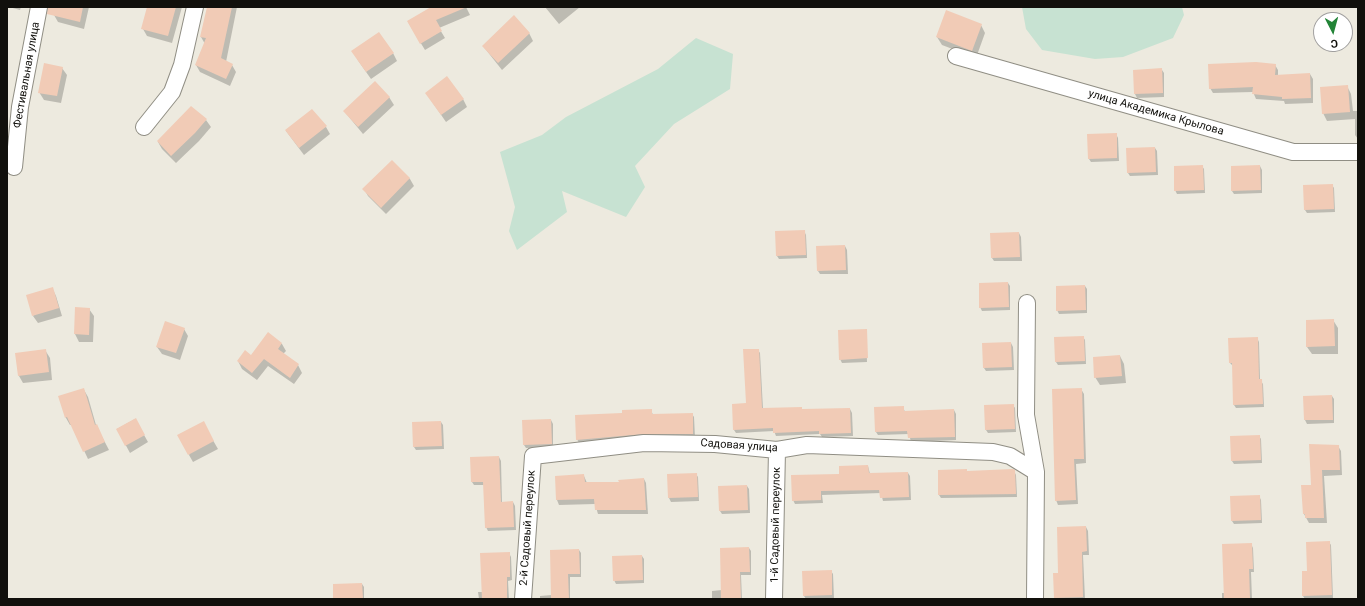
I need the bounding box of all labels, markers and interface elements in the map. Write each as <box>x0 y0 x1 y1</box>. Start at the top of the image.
north arrow <box>1313 12 1353 52</box>
street label: Фестивальная улица <box>11 21 43 129</box>
text: С <box>1330 37 1338 50</box>
street label: улица Академика Крылова <box>1087 87 1225 139</box>
street label: Садовая улица <box>700 437 778 455</box>
street label: 1-й Садовый переулок <box>768 467 784 583</box>
street label: 2-й Садовый переулок <box>517 470 539 586</box>

